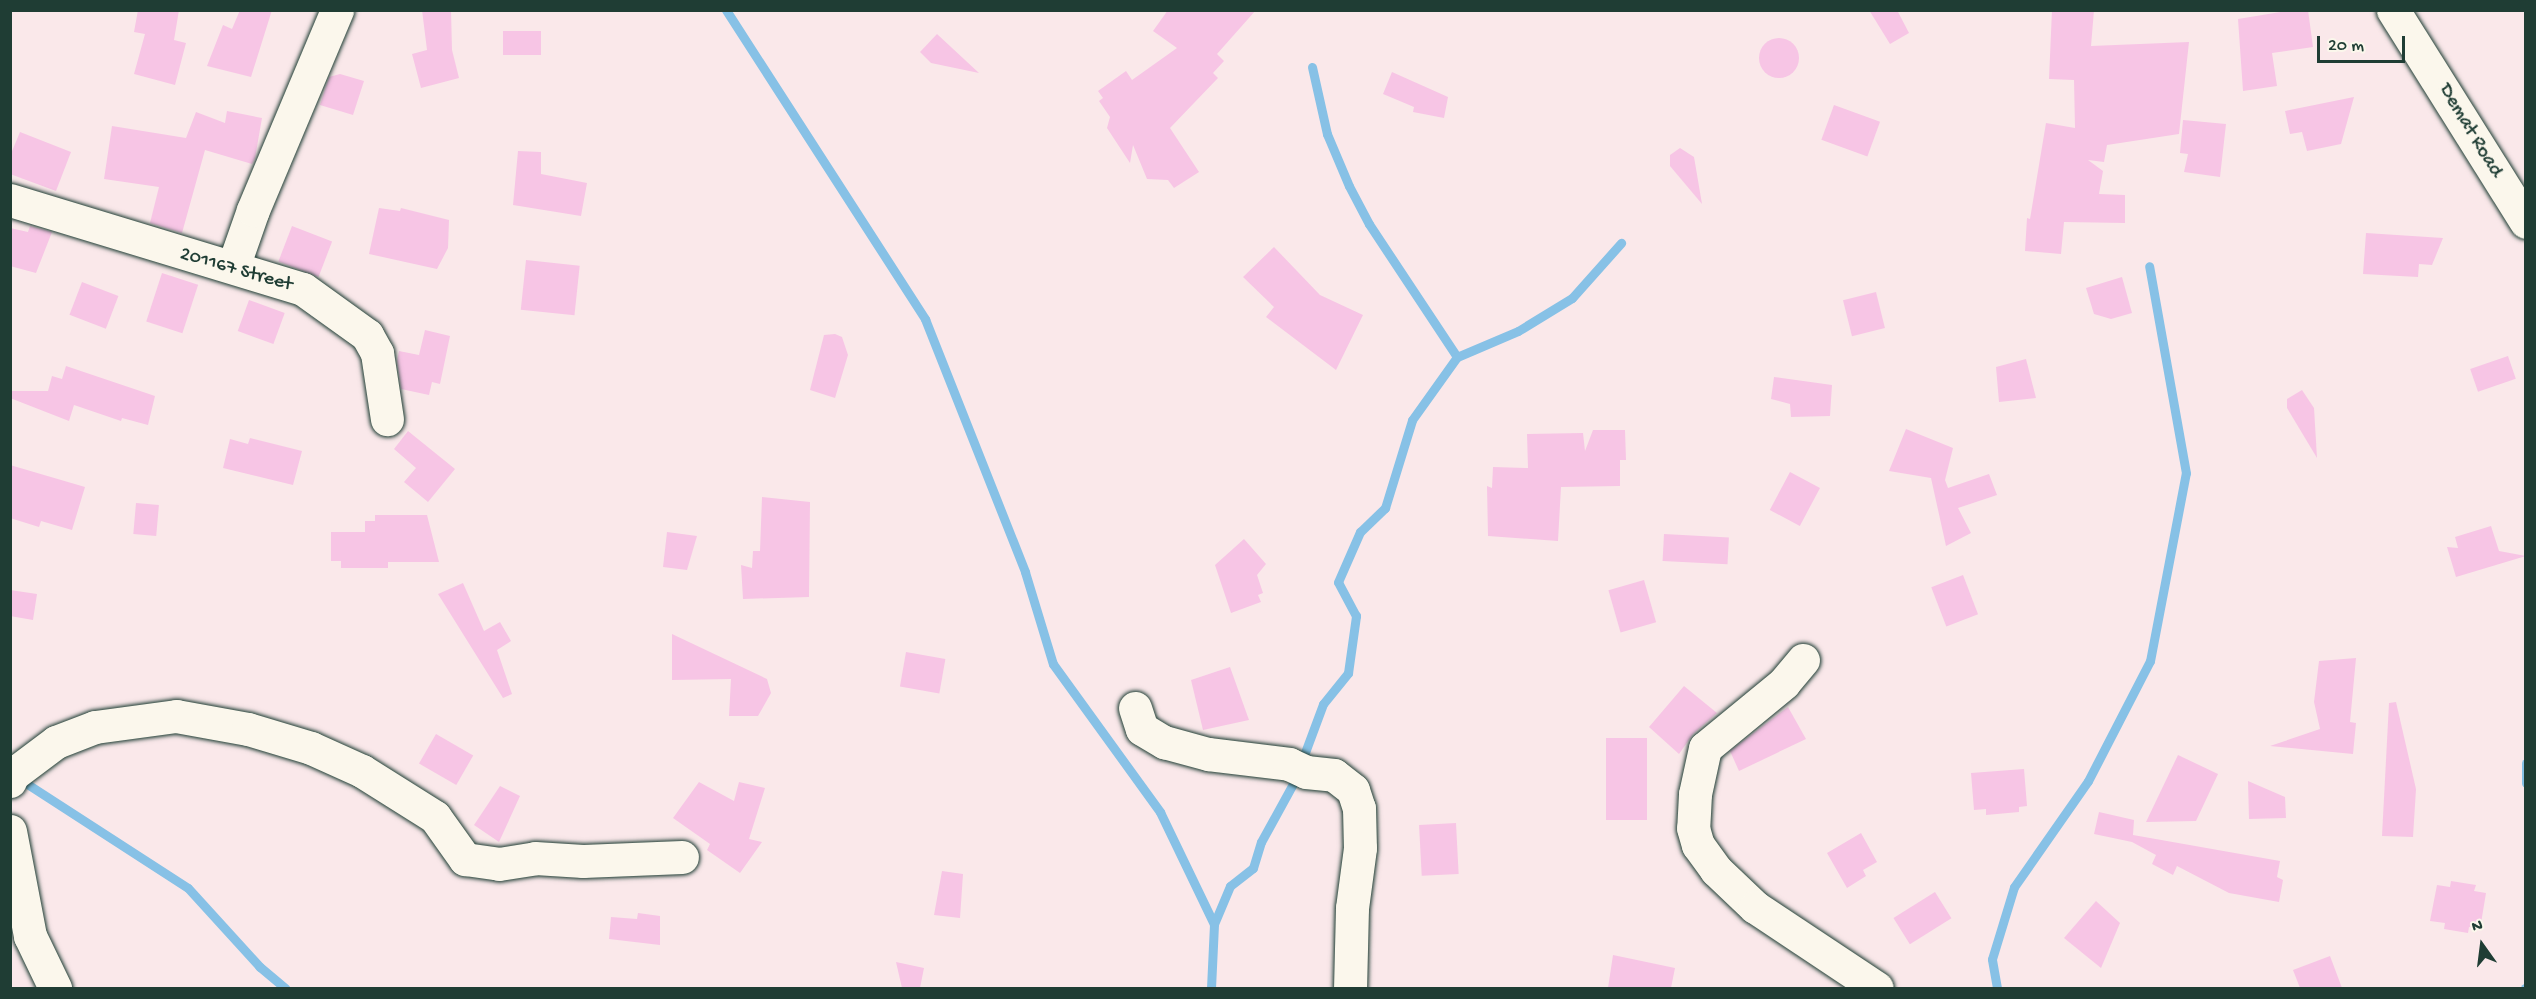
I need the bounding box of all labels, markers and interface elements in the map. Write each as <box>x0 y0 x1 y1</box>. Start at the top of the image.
scale bar <box>2320 24 2408 62</box>
text: 20 m <box>2328 36 2364 57</box>
street label: Demat Road <box>2433 80 2507 182</box>
street label: 201167 Street <box>177 242 295 298</box>
north arrow <box>2452 915 2512 975</box>
text: N <box>2470 917 2485 938</box>

